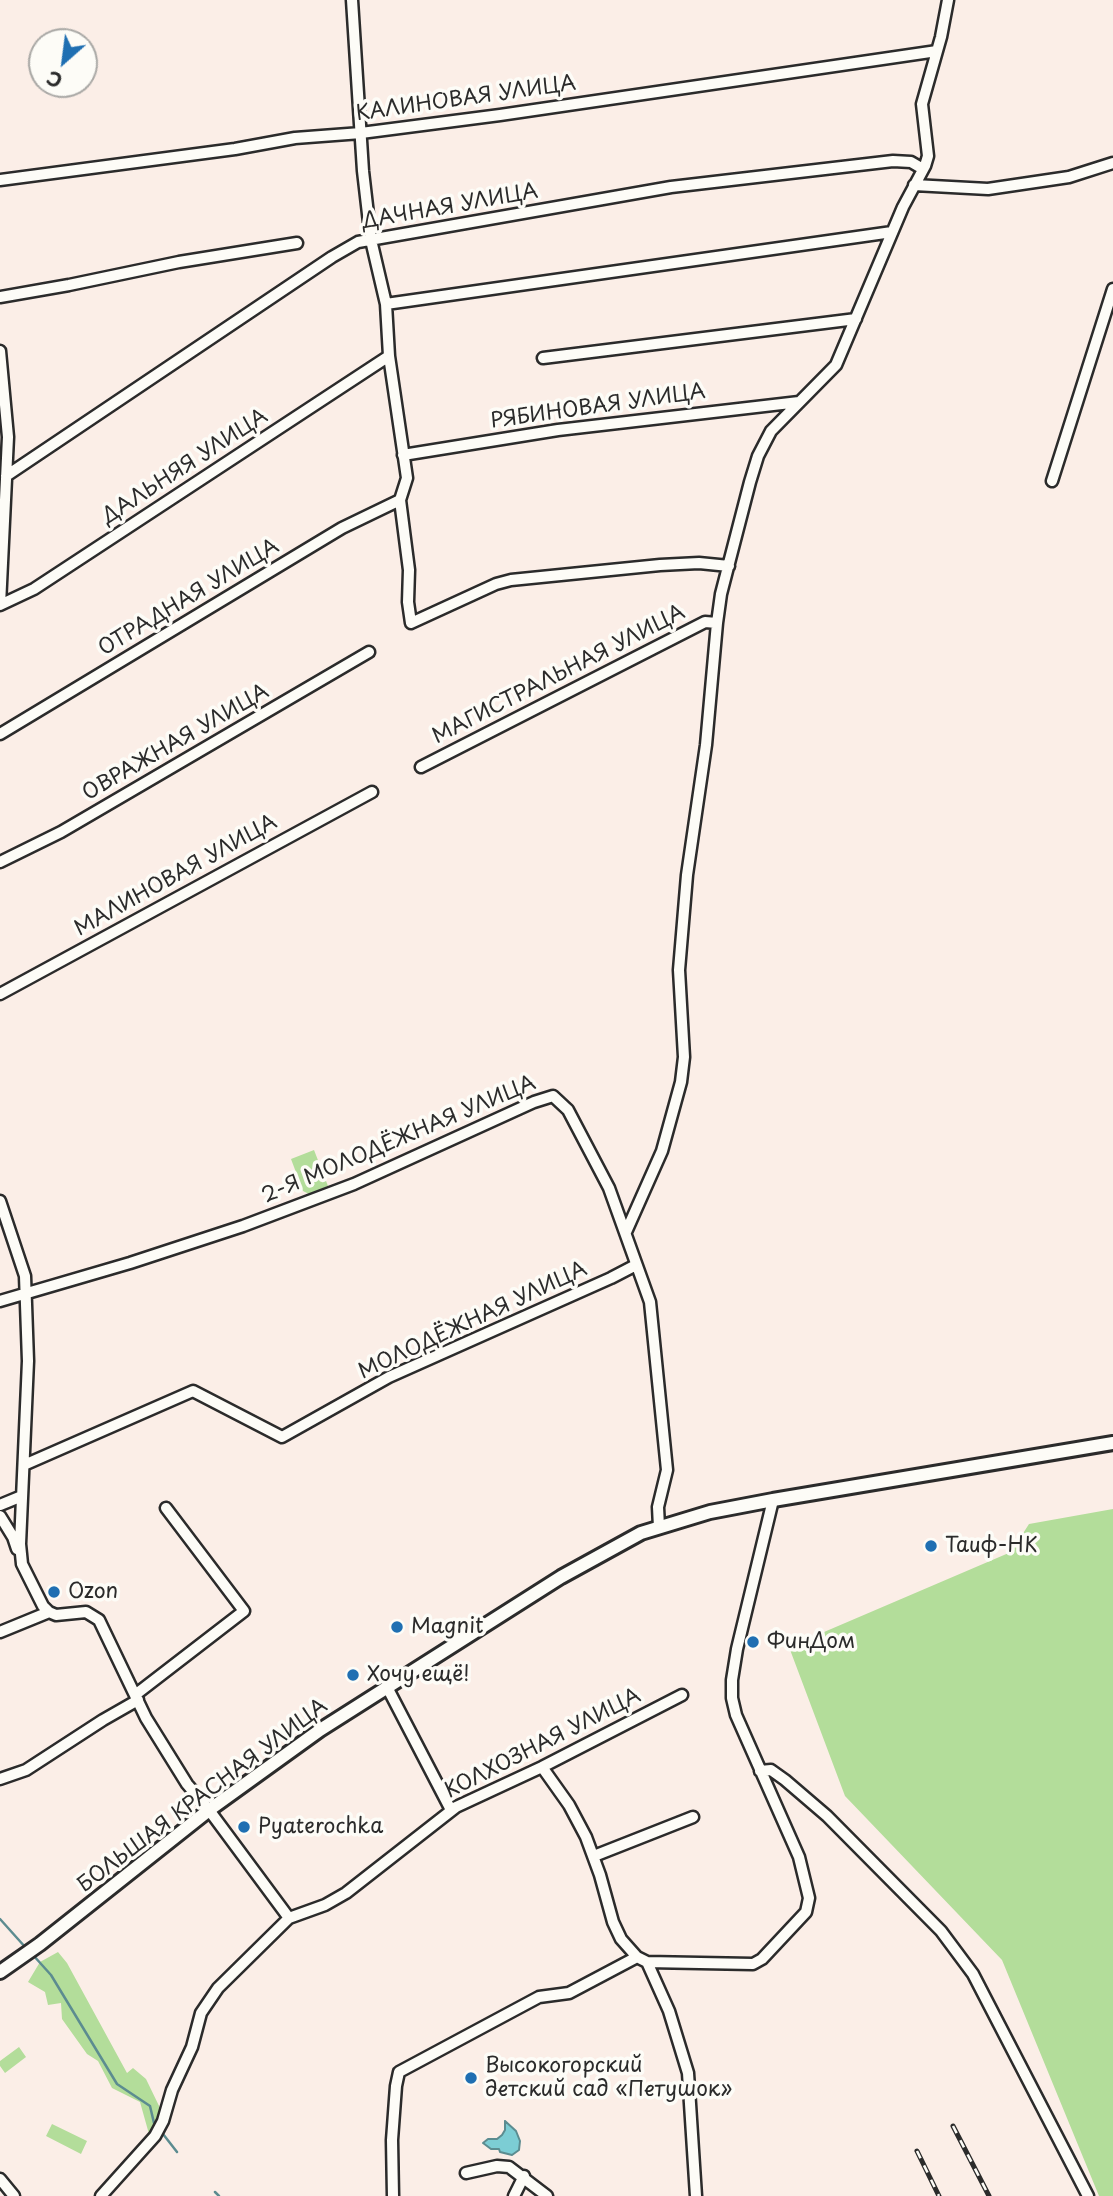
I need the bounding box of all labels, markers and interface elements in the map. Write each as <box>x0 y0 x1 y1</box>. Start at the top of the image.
north arrow <box>28 28 98 98</box>
text: С <box>41 64 67 95</box>
street label: КАЛИНОВАЯ УЛИЦА <box>354 71 578 127</box>
street label: ДАЧНАЯ УЛИЦА <box>360 179 540 235</box>
street label: РЯБИНОВАЯ УЛИЦА <box>489 379 707 435</box>
street label: ДАЛЬНЯЯ УЛИЦА <box>97 404 273 530</box>
street label: ОТРАДНАЯ УЛИЦА <box>94 534 284 662</box>
street label: МАГИСТРАЛЬНАЯ УЛИЦА <box>429 600 689 750</box>
street label: ОВРАЖНАЯ УЛИЦА <box>78 679 274 807</box>
street label: МАЛИНОВАЯ УЛИЦА <box>70 810 282 942</box>
street label: 2-Я МОЛОДЁЖНАЯ УЛИЦА <box>258 1071 540 1209</box>
street label: МОЛОДЁЖНАЯ УЛИЦА <box>355 1257 591 1385</box>
place label: Таиф-НК <box>945 1533 1038 1559</box>
marker: Таиф-НК <box>923 1538 939 1554</box>
place label: Ozon <box>68 1579 118 1605</box>
marker: Ozon <box>46 1584 62 1600</box>
place label: Magnit <box>411 1614 484 1640</box>
marker: Magnit <box>389 1619 405 1635</box>
place label: ФинДом <box>767 1629 855 1655</box>
marker: ФинДом <box>745 1634 761 1650</box>
place label: Хочу ещё! <box>367 1662 470 1688</box>
marker: Хочу ещё! <box>345 1667 361 1683</box>
street label: КОЛХОЗНАЯ УЛИЦА <box>441 1684 645 1804</box>
street label: БОЛЬШАЯ КРАСНАЯ УЛИЦА <box>73 1694 333 1898</box>
place label: Pyaterochka <box>258 1814 383 1840</box>
marker: Pyaterochka <box>236 1819 252 1835</box>
place label: Высокогорский детский сад «Петушок» <box>485 2053 732 2103</box>
marker: Высокогорский детский сад «Петушок» <box>463 2070 479 2086</box>

